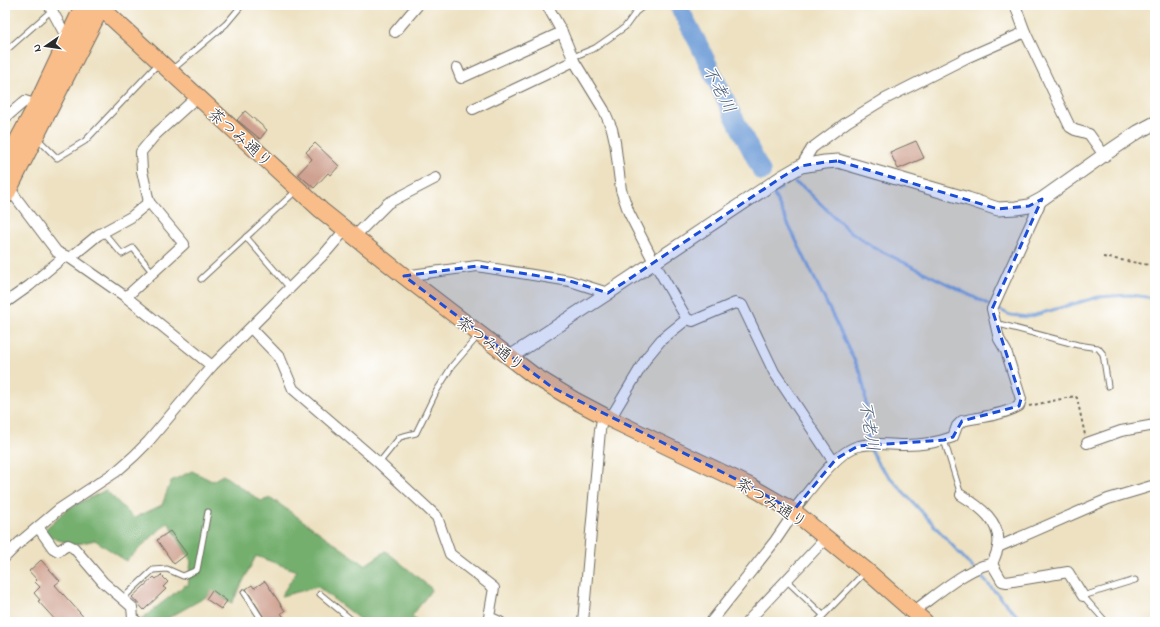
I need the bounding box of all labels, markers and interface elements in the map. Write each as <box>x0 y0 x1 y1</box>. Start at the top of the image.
north arrow <box>26 26 66 66</box>
text: N <box>29 43 46 53</box>
water label: 不老川 <box>696 61 741 118</box>
street label: 茶つみ通り <box>202 103 277 174</box>
street label: 茶つみ通り <box>451 311 529 378</box>
water label: 不老川 <box>852 399 885 453</box>
street label: 茶つみ通り <box>731 472 811 535</box>

